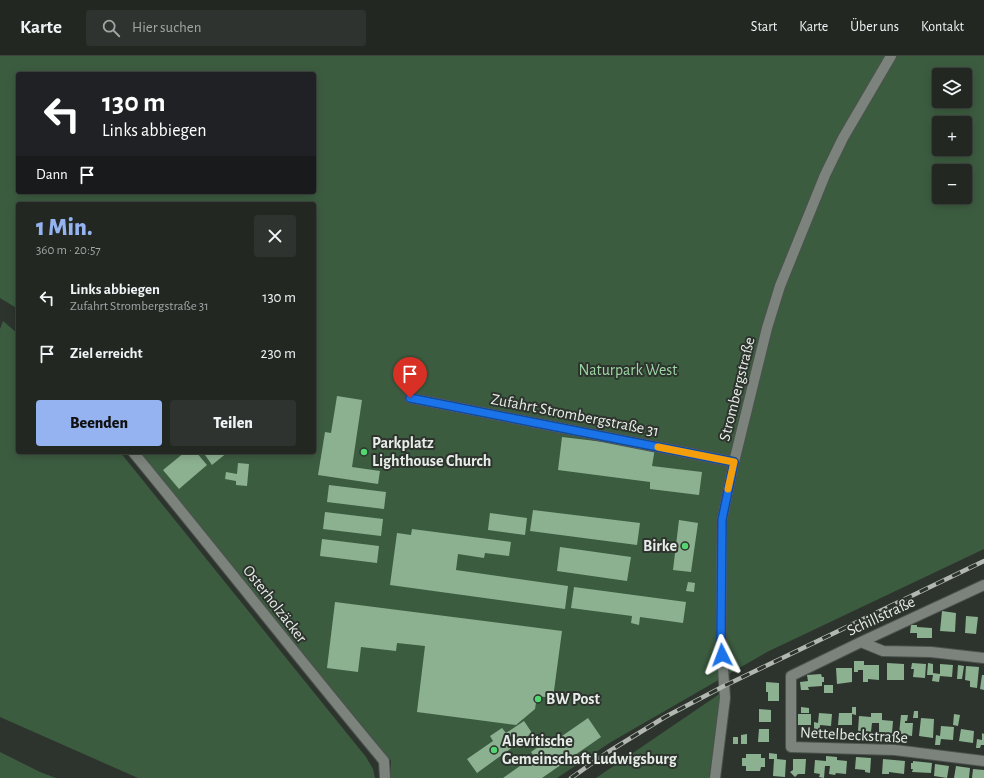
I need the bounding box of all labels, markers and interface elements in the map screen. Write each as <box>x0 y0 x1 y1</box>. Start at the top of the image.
search box <box>86 10 366 46</box>
icon: search <box>100 17 122 39</box>
text: Karte <box>20 18 62 37</box>
text: Hier suchen <box>132 20 201 35</box>
text: Start <box>751 20 777 34</box>
text: Karte <box>799 20 828 34</box>
text: Über uns <box>850 20 899 34</box>
text: Kontakt <box>921 20 964 34</box>
map controls <box>932 68 972 204</box>
button: layers <box>932 68 972 108</box>
icon: left <box>36 88 88 140</box>
text: 130 m <box>102 89 166 117</box>
button: + <box>932 116 972 156</box>
text: Links abbiegen <box>102 122 207 140</box>
icon: arrive <box>76 164 98 186</box>
button: − <box>932 164 972 204</box>
text: Dann <box>36 167 68 182</box>
button: close <box>254 215 296 257</box>
text: 1 Min. <box>36 216 92 240</box>
text: 360 m · 20:57 <box>36 244 101 257</box>
text: Links abbiegen <box>70 282 160 297</box>
icon: left <box>36 287 58 309</box>
text: 130 m <box>262 290 296 305</box>
text: Zufahrt Strombergstraße 31 <box>70 300 209 313</box>
street label: Strombergstraße <box>716 335 758 443</box>
icon: arrive <box>36 343 58 365</box>
text: Ziel erreicht <box>70 346 143 361</box>
text: 230 m <box>261 346 296 361</box>
pin <box>393 357 427 398</box>
park label: Naturpark West <box>579 362 677 378</box>
icon: arrive <box>399 363 421 385</box>
street label: Zufahrt Strombergstraße 31 <box>490 391 660 439</box>
button: Beenden <box>36 400 162 446</box>
button: Teilen <box>170 400 296 446</box>
place label: Parkplatz Lighthouse Church <box>372 435 491 469</box>
marker: Parkplatz Lighthouse Church <box>359 447 369 457</box>
place label: Birke <box>643 538 677 554</box>
marker: Birke <box>680 541 690 551</box>
street label: Osterholzäcker <box>240 562 311 646</box>
street label: Schillstraße <box>844 593 918 639</box>
position arrow <box>701 634 743 676</box>
place label: BW Post <box>546 691 600 707</box>
marker: BW Post <box>533 694 543 704</box>
street label: Nettelbeckstraße <box>800 724 908 746</box>
place label: Alevitische Gemeinschaft Ludwigsburg <box>502 733 678 767</box>
marker: Alevitische Gemeinschaft Ludwigsburg <box>489 745 499 755</box>

